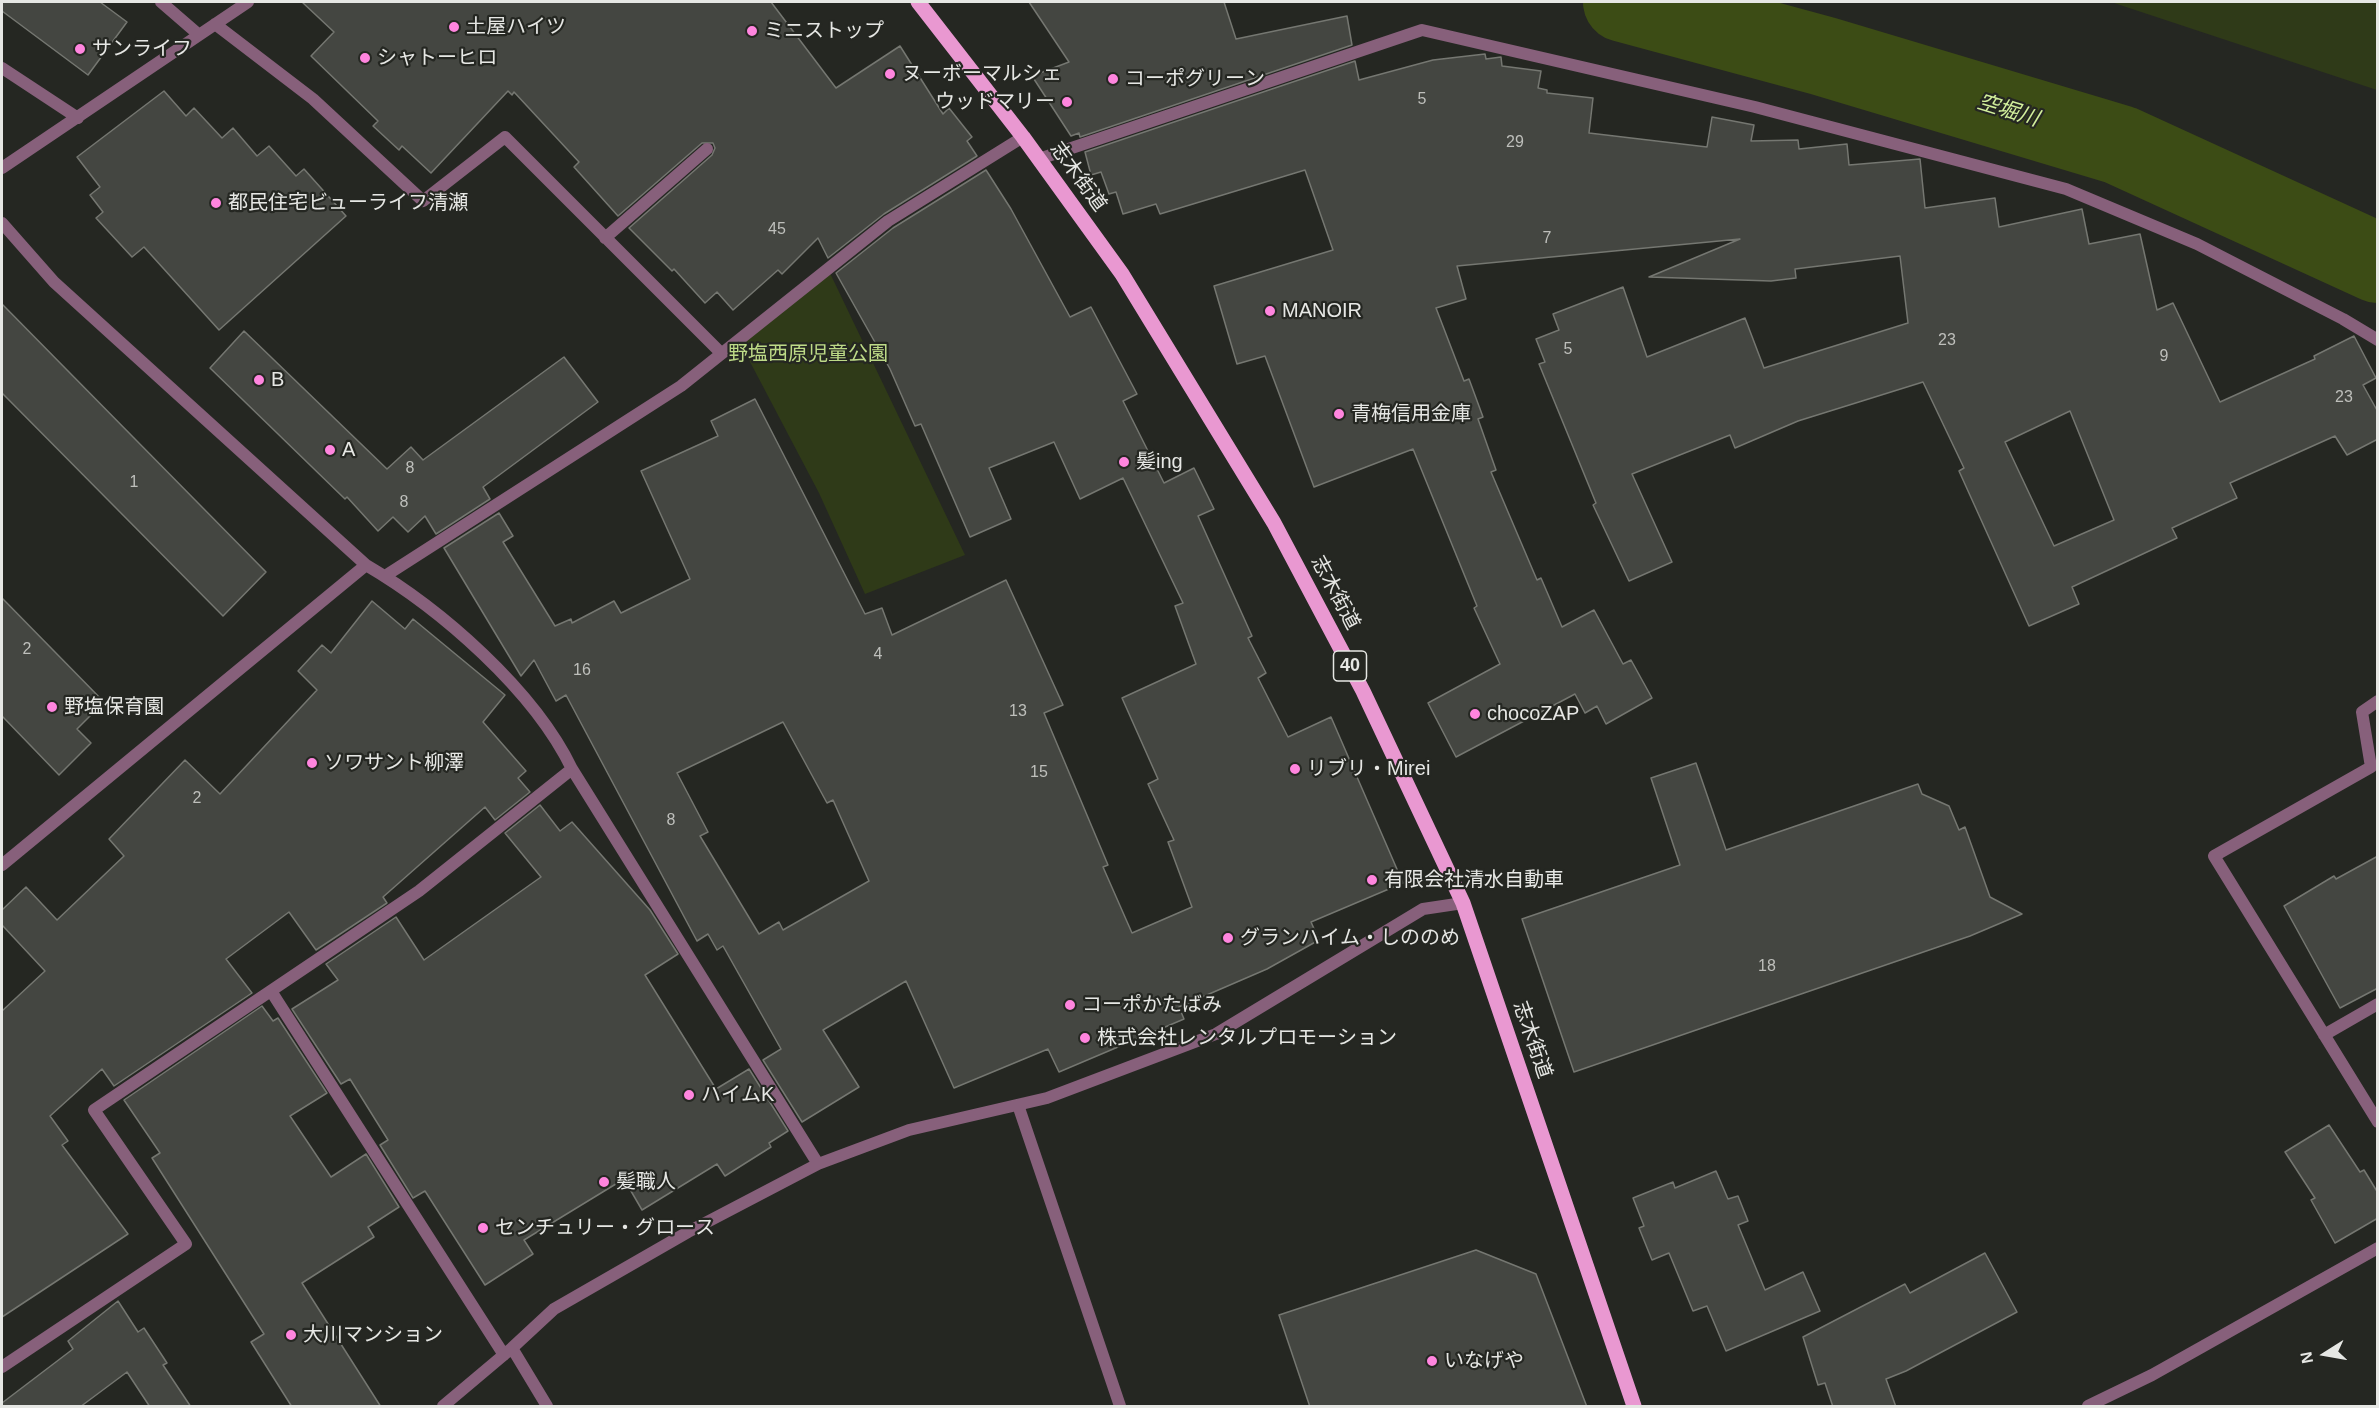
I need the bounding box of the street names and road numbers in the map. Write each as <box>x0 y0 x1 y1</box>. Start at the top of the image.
street label: 志木街道 <box>1045 138 1111 216</box>
street label: 志木街道 <box>1306 552 1364 634</box>
road number: 40 <box>1334 651 1366 681</box>
street label: 志木街道 <box>1508 998 1556 1082</box>

